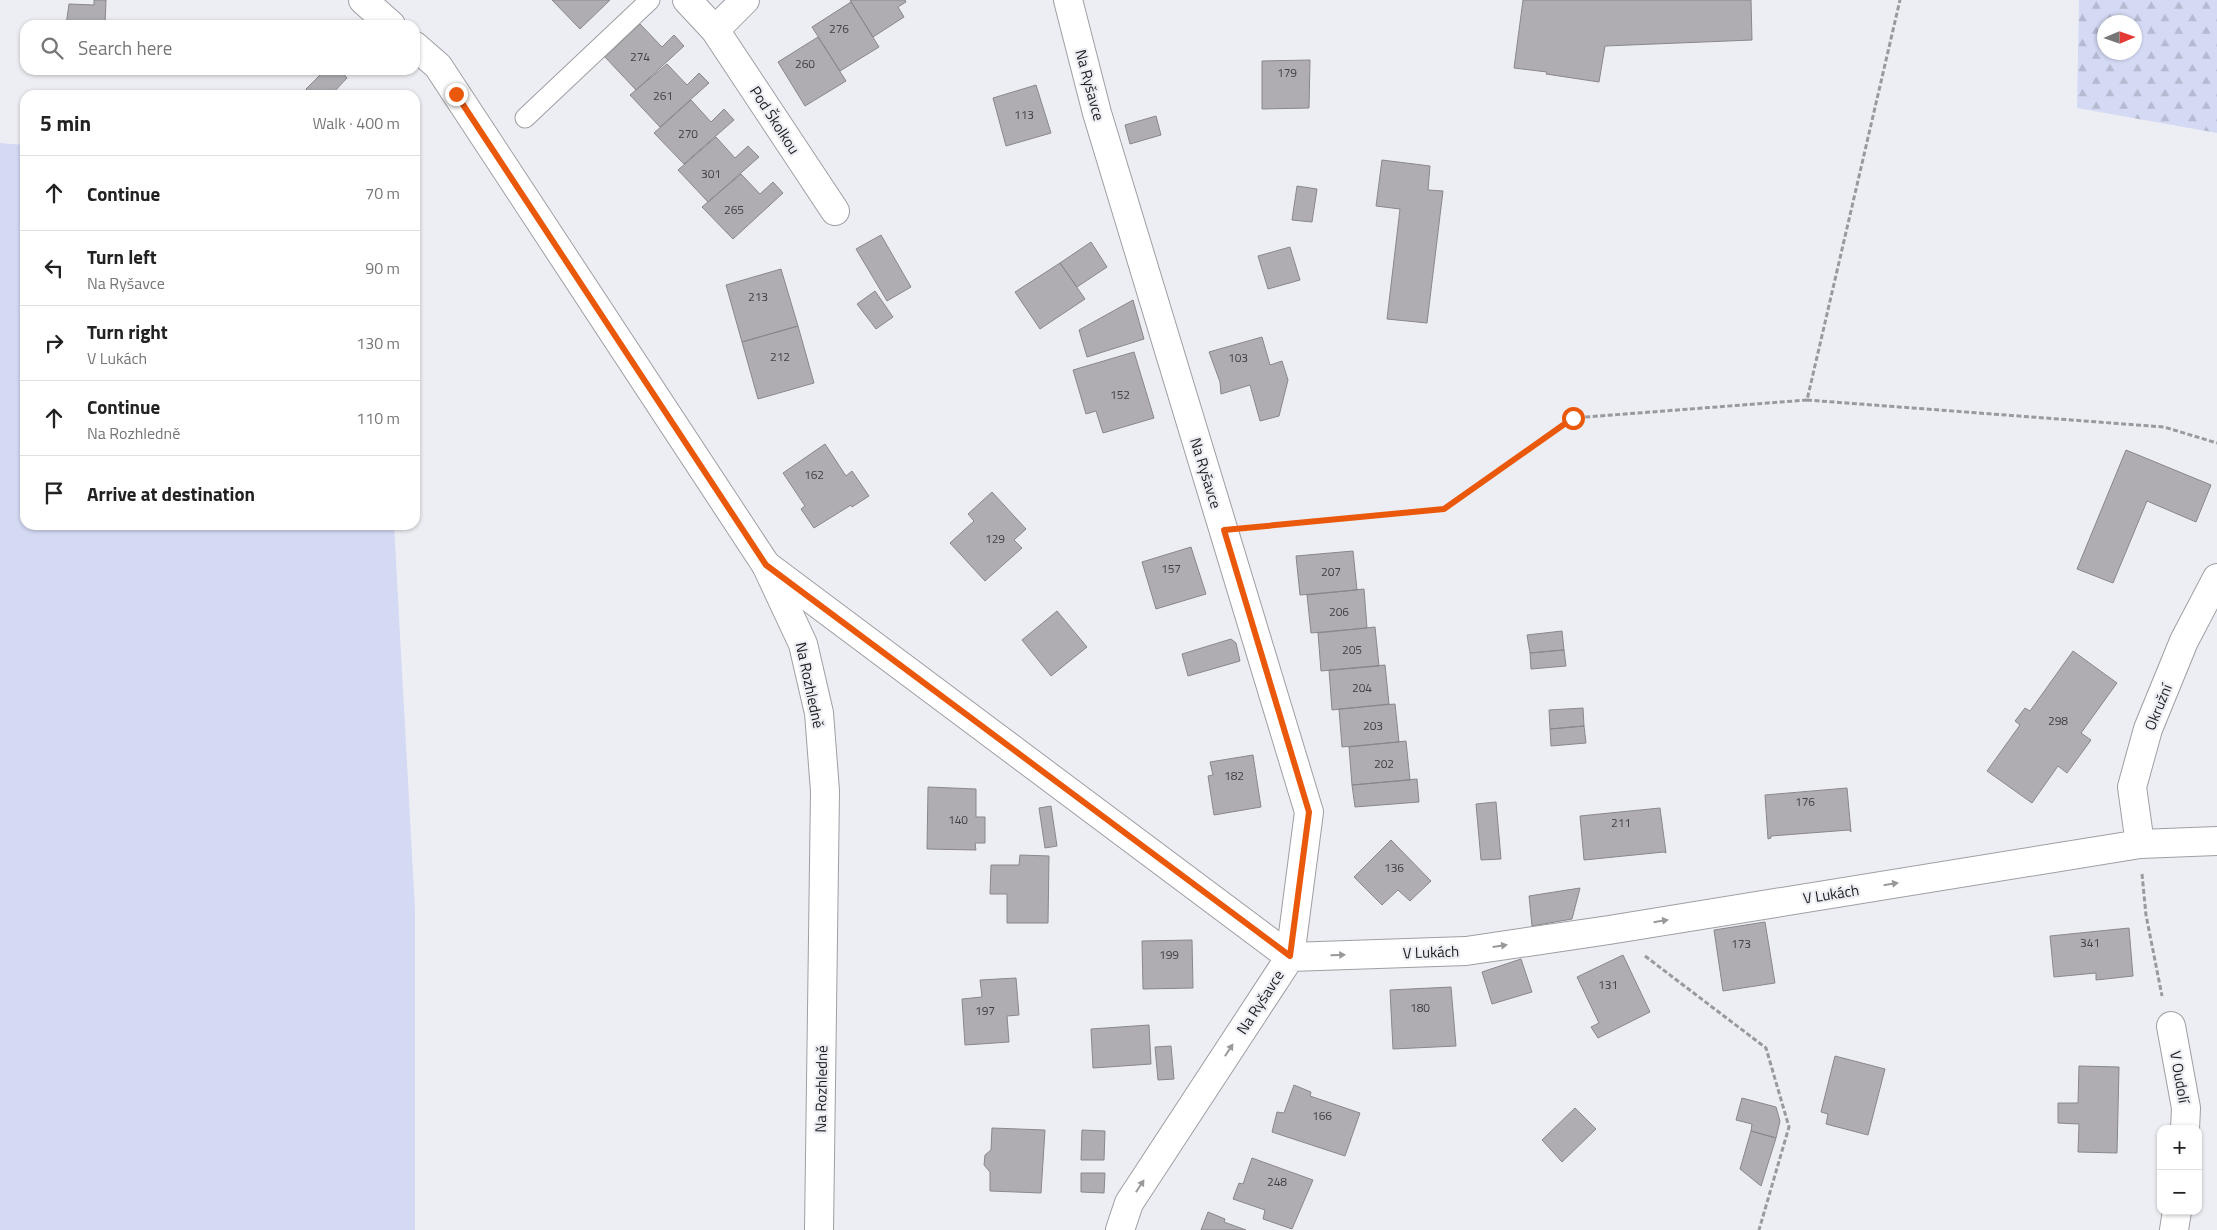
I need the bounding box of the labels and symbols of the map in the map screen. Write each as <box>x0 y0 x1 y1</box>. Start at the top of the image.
north arrow <box>2097 15 2142 60</box>
house number: 276 <box>829 19 849 38</box>
house number: 274 <box>630 47 650 66</box>
street label: Na Ryšavce <box>1069 47 1111 123</box>
house number: 260 <box>795 54 815 73</box>
house number: 179 <box>1277 63 1297 82</box>
street label: Pod Školkou <box>744 81 806 159</box>
route end <box>445 83 468 106</box>
house number: 261 <box>653 86 673 105</box>
house number: 113 <box>1014 105 1034 124</box>
house number: 270 <box>678 124 698 143</box>
house number: 301 <box>701 164 721 183</box>
house number: 265 <box>724 200 744 219</box>
house number: 213 <box>748 287 768 306</box>
house number: 212 <box>770 347 790 366</box>
house number: 103 <box>1228 348 1248 367</box>
house number: 152 <box>1110 385 1130 404</box>
route start <box>1562 407 1585 430</box>
street label: Na Ryšavce <box>1184 435 1228 511</box>
house number: 162 <box>804 465 824 484</box>
house number: 129 <box>985 529 1005 548</box>
house number: 157 <box>1161 559 1181 578</box>
house number: 207 <box>1321 562 1341 581</box>
house number: 206 <box>1329 602 1349 621</box>
street label: Na Rozhledně <box>790 640 830 730</box>
house number: 205 <box>1342 640 1362 659</box>
house number: 204 <box>1352 678 1372 697</box>
street label: Okružní <box>2138 679 2178 734</box>
house number: 298 <box>2048 711 2068 730</box>
house number: 203 <box>1363 716 1383 735</box>
house number: 202 <box>1374 754 1394 773</box>
house number: 182 <box>1224 766 1244 785</box>
house number: 176 <box>1795 792 1815 811</box>
house number: 140 <box>948 810 968 829</box>
house number: 211 <box>1611 813 1631 832</box>
house number: 136 <box>1384 858 1404 877</box>
street label: V Lukách <box>1801 878 1861 910</box>
one-way arrow <box>1883 880 1899 888</box>
one-way arrow <box>1654 917 1670 925</box>
house number: 341 <box>2080 933 2100 952</box>
house number: 173 <box>1731 934 1751 953</box>
street label: V Lukách <box>1402 940 1460 964</box>
one-way arrow <box>1493 941 1509 949</box>
house number: 199 <box>1159 945 1179 964</box>
one-way arrow <box>1331 951 1347 959</box>
street label: Na Ryšavce <box>1231 965 1289 1039</box>
house number: 131 <box>1598 975 1618 994</box>
house number: 180 <box>1410 998 1430 1017</box>
house number: 197 <box>975 1001 995 1020</box>
one-way arrow <box>1224 1043 1234 1056</box>
street label: Na Rozhledně <box>809 1045 833 1133</box>
street label: V Oudolí <box>2164 1049 2196 1107</box>
house number: 166 <box>1312 1106 1332 1125</box>
house number: 248 <box>1267 1172 1287 1191</box>
one-way arrow <box>1136 1179 1145 1193</box>

